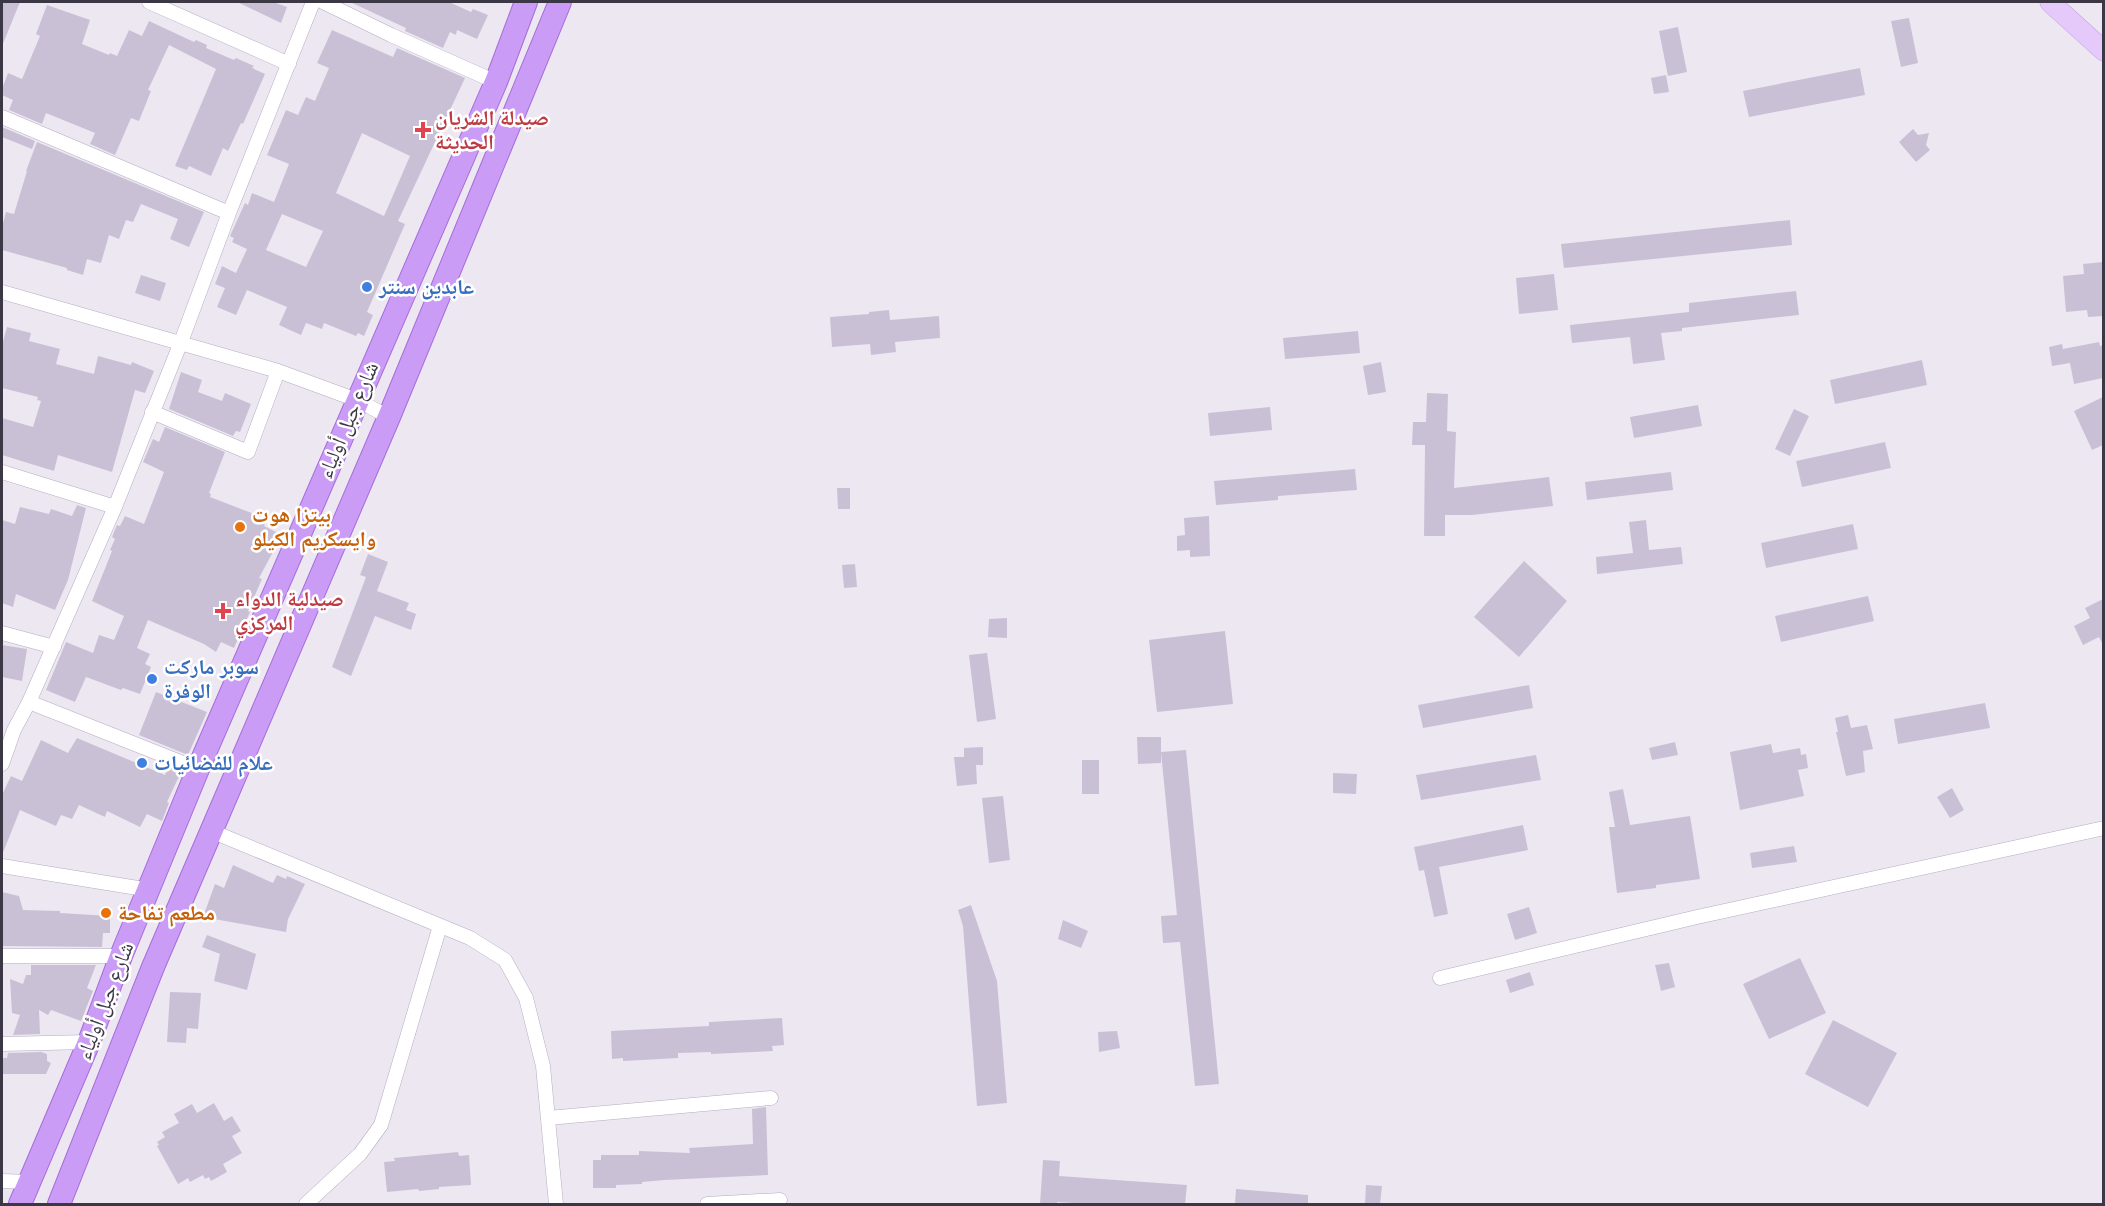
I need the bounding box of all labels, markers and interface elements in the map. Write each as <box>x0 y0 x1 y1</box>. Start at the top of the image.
place label: صيدلة الشريان الحديثة <box>435 104 549 156</box>
marker: صيدلة الشريان الحديثة <box>416 123 430 137</box>
place label: عابدين سنتر <box>378 273 474 301</box>
marker: عابدين سنتر <box>360 280 374 294</box>
street label: شارع جبل أولياء <box>311 357 385 483</box>
place label: بيتزا هوت وايسكريم الكيلو <box>252 501 376 553</box>
marker: بيتزا هوت وايسكريم الكيلو <box>233 520 247 534</box>
place label: صيدلية الدواء المركزي <box>235 585 344 639</box>
marker: صيدلية الدواء المركزي <box>216 604 230 618</box>
place label: سوبر ماركت الوفرة <box>164 653 259 705</box>
marker: سوبر ماركت الوفرة <box>145 672 159 686</box>
place label: علام للفضائيات <box>154 749 273 777</box>
marker: علام للفضائيات <box>135 756 149 770</box>
place label: مطعم تفاحة <box>118 899 215 927</box>
marker: مطعم تفاحة <box>99 906 113 920</box>
street label: شارع جبل أولياء <box>70 938 140 1064</box>

